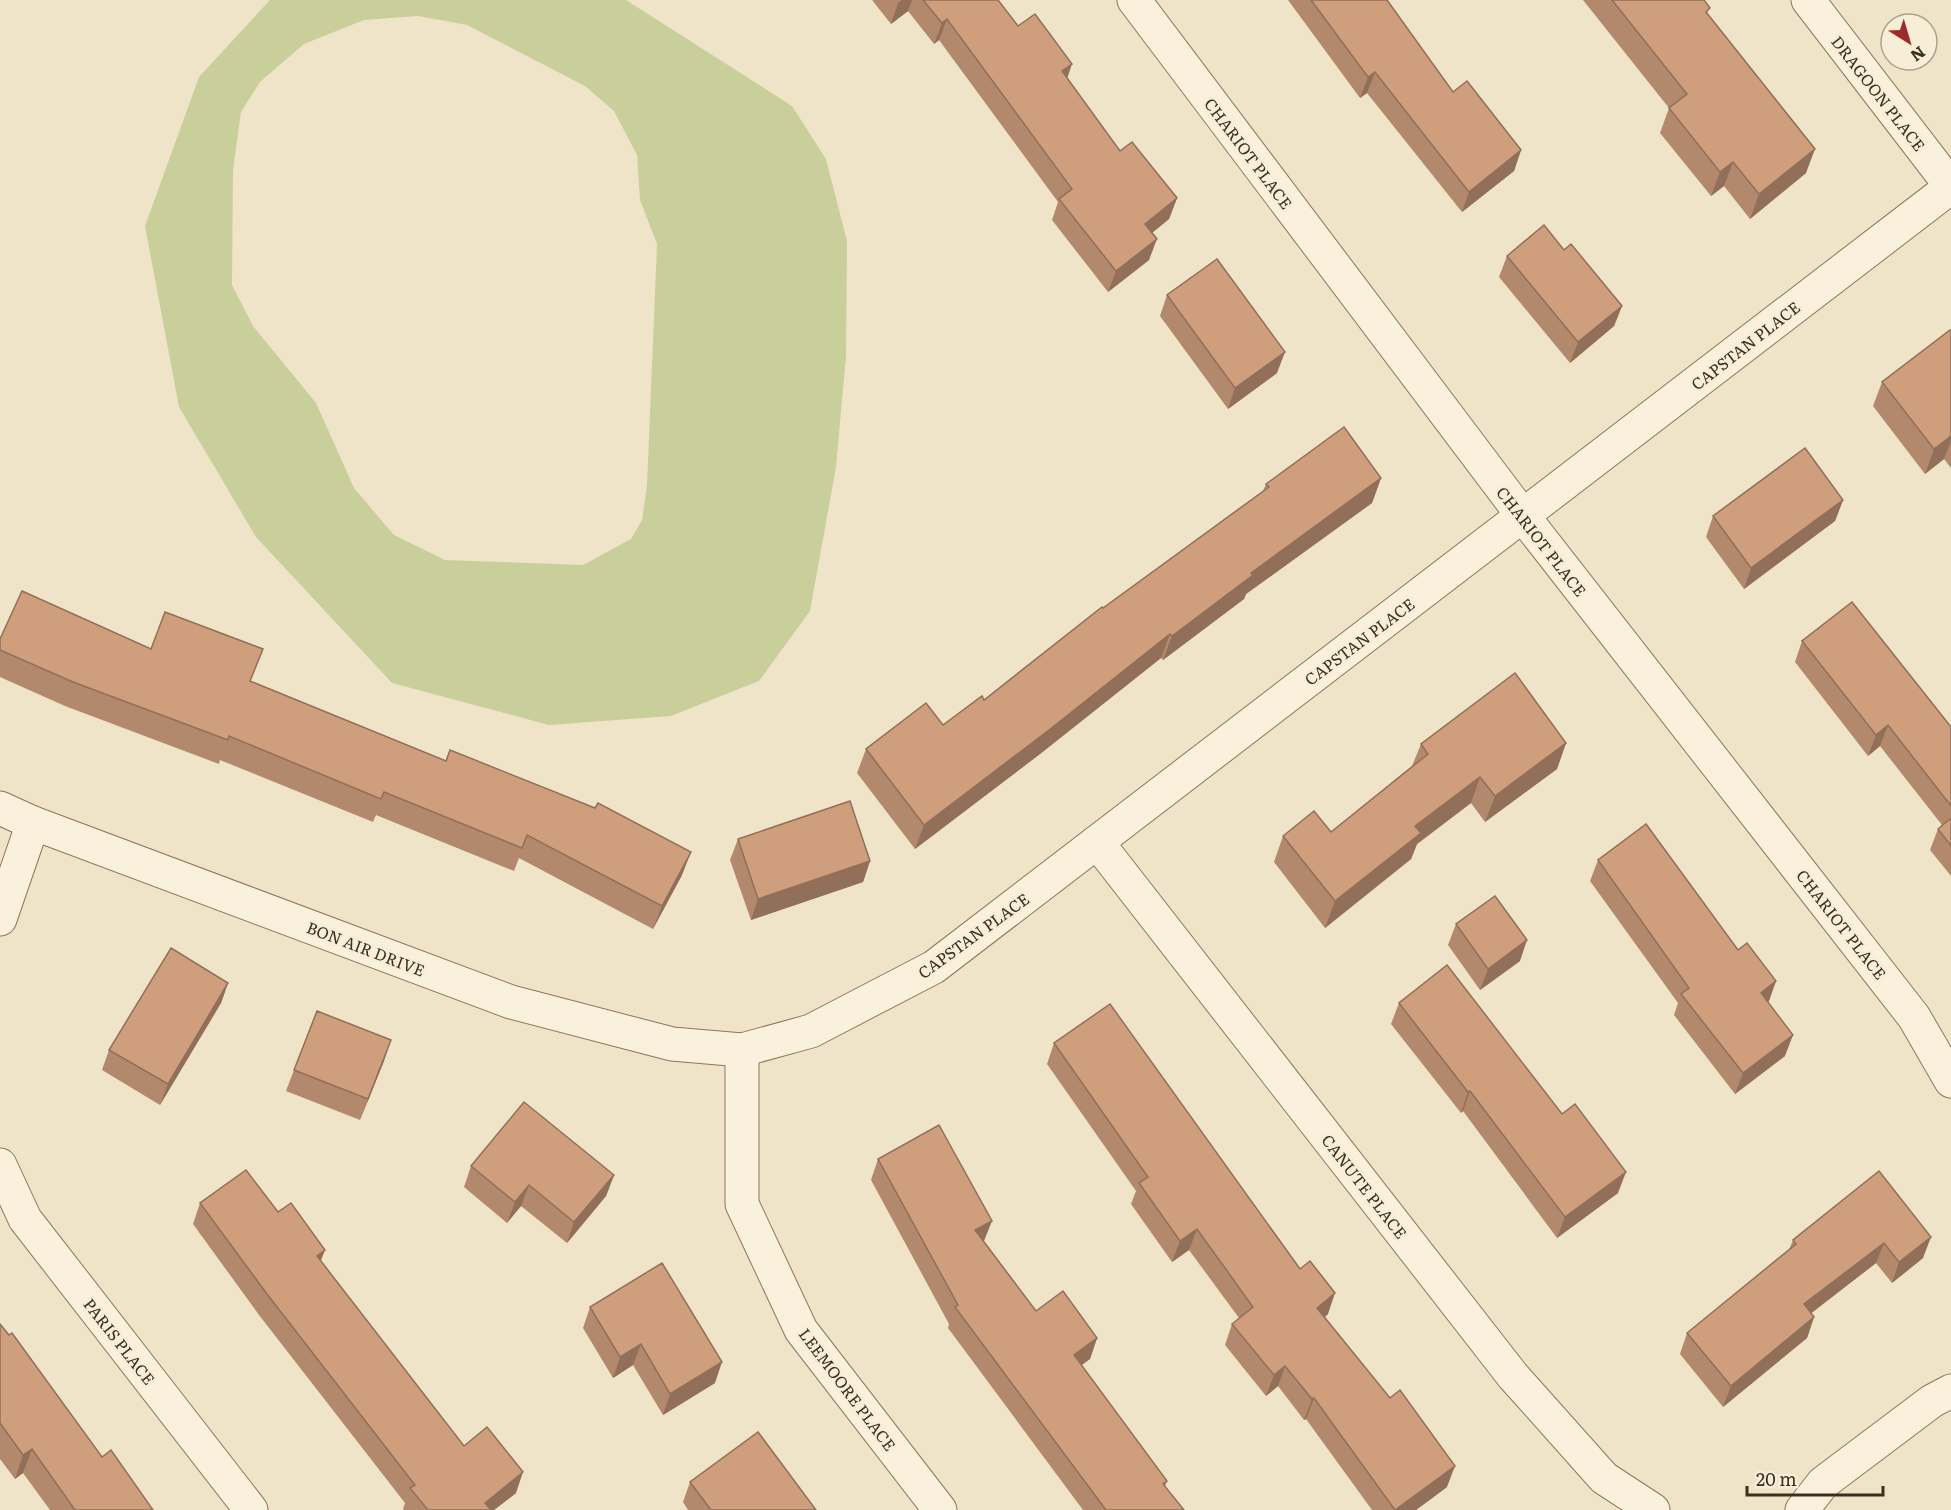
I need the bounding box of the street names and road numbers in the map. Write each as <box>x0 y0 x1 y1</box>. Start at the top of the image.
street label: DRAGOON PLACE <box>1828 32 1930 154</box>
street label: CHARIOT PLACE <box>1199 92 1299 214</box>
street label: CAPSTAN PLACE <box>1685 295 1805 395</box>
street label: CHARIOT PLACE <box>1491 481 1593 601</box>
street label: CAPSTAN PLACE <box>1299 591 1419 691</box>
street label: CHARIOT PLACE <box>1791 864 1893 984</box>
street label: CAPSTAN PLACE <box>912 886 1034 984</box>
street label: BON AIR DRIVE <box>303 914 429 982</box>
street label: CANUTE PLACE <box>1317 1129 1413 1243</box>
street label: PARIS PLACE <box>79 1293 161 1389</box>
street label: LEEMOORE PLACE <box>794 1323 902 1455</box>

